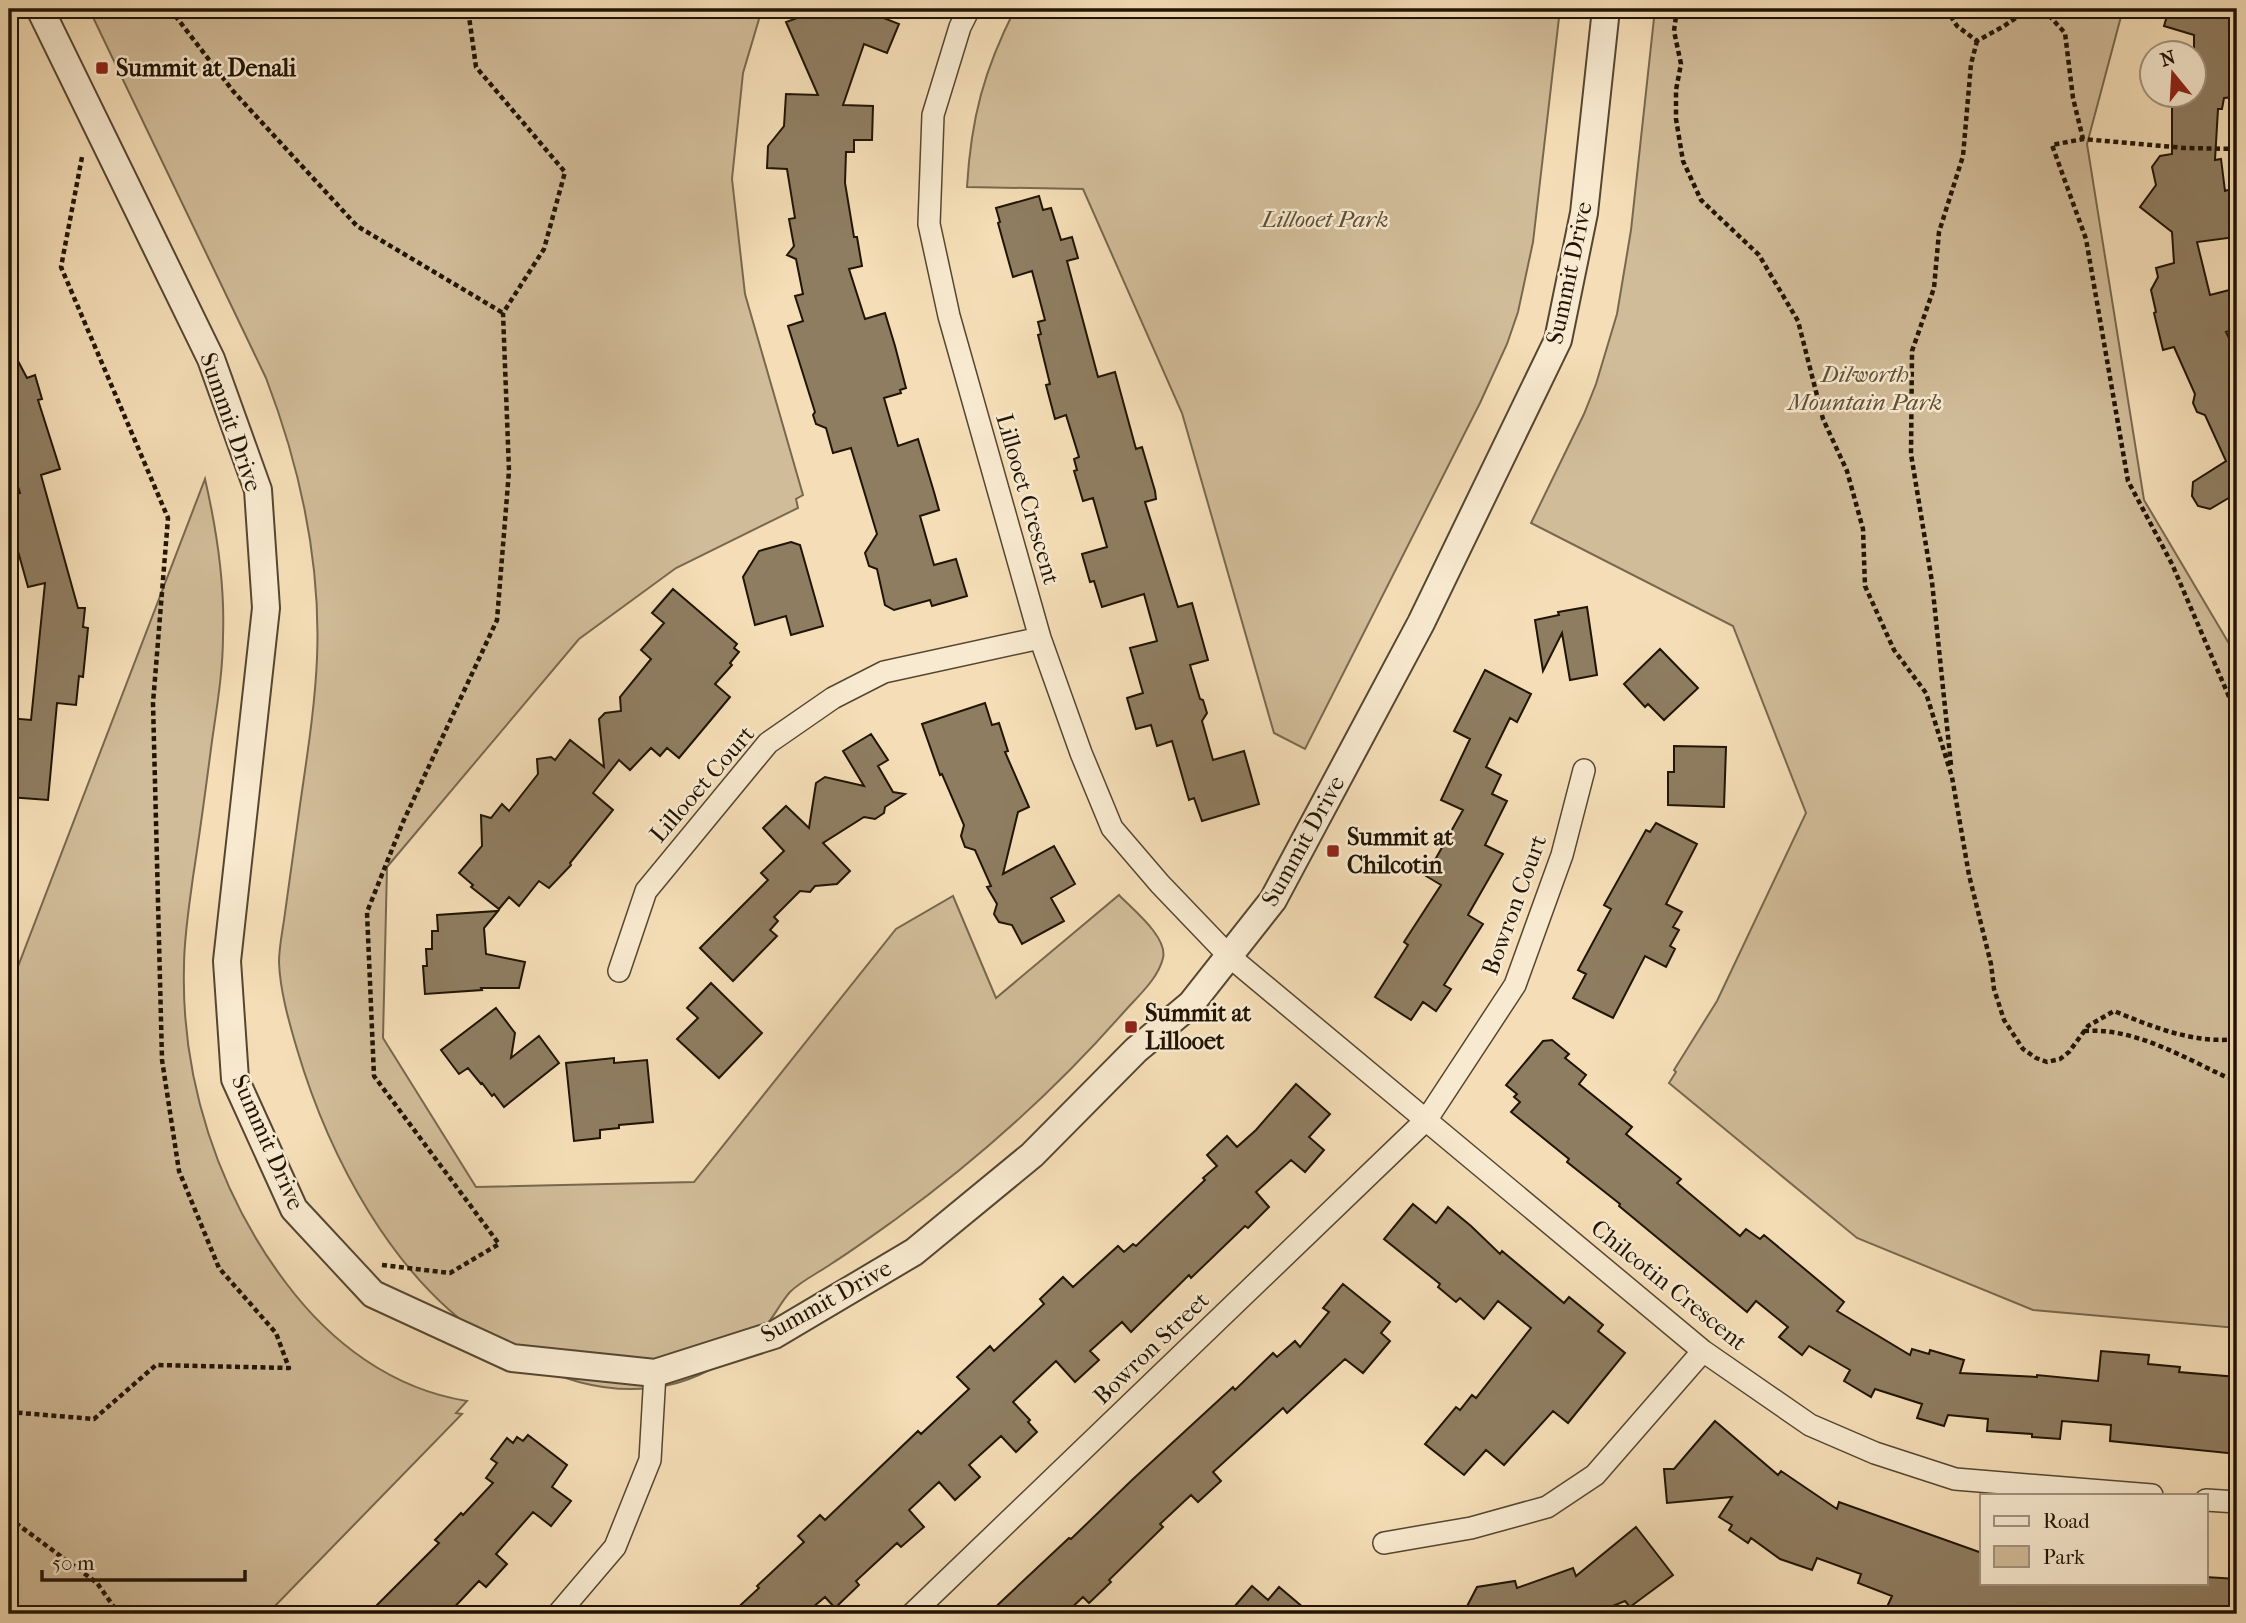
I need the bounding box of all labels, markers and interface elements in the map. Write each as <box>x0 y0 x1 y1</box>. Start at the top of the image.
north arrow <box>2138 38 2208 108</box>
text: N <box>2158 46 2179 71</box>
place label: Summit at Denali <box>116 54 297 82</box>
marker: Summit at Denali <box>94 60 110 76</box>
street label: Summit Drive <box>1540 199 1598 347</box>
park label: Lillooet Park <box>1259 205 1389 233</box>
street label: Summit Drive <box>194 349 268 495</box>
park label: Dilworth Mountain Park <box>1786 360 1942 416</box>
street label: Lillooet Crescent <box>990 410 1066 588</box>
street label: Lillooet Court <box>644 720 760 848</box>
street label: Summit Drive <box>1256 771 1350 911</box>
place label: Summit at Chilcotin <box>1347 823 1454 879</box>
street label: Bowron Court <box>1476 831 1552 979</box>
marker: Summit at Chilcotin <box>1325 843 1341 859</box>
place label: Summit at Lillooet <box>1145 999 1252 1055</box>
marker: Summit at Lillooet <box>1123 1019 1139 1035</box>
street label: Summit Drive <box>226 1070 310 1214</box>
street label: Chilcotin Crescent <box>1585 1214 1753 1357</box>
street label: Summit Drive <box>756 1254 896 1348</box>
street label: Bowron Street <box>1087 1286 1215 1410</box>
legend <box>1980 1494 2208 1584</box>
text: Road <box>2043 1509 2090 1533</box>
scale bar <box>42 1539 245 1583</box>
text: Park <box>2043 1545 2085 1569</box>
text: 50 m <box>52 1551 95 1575</box>

